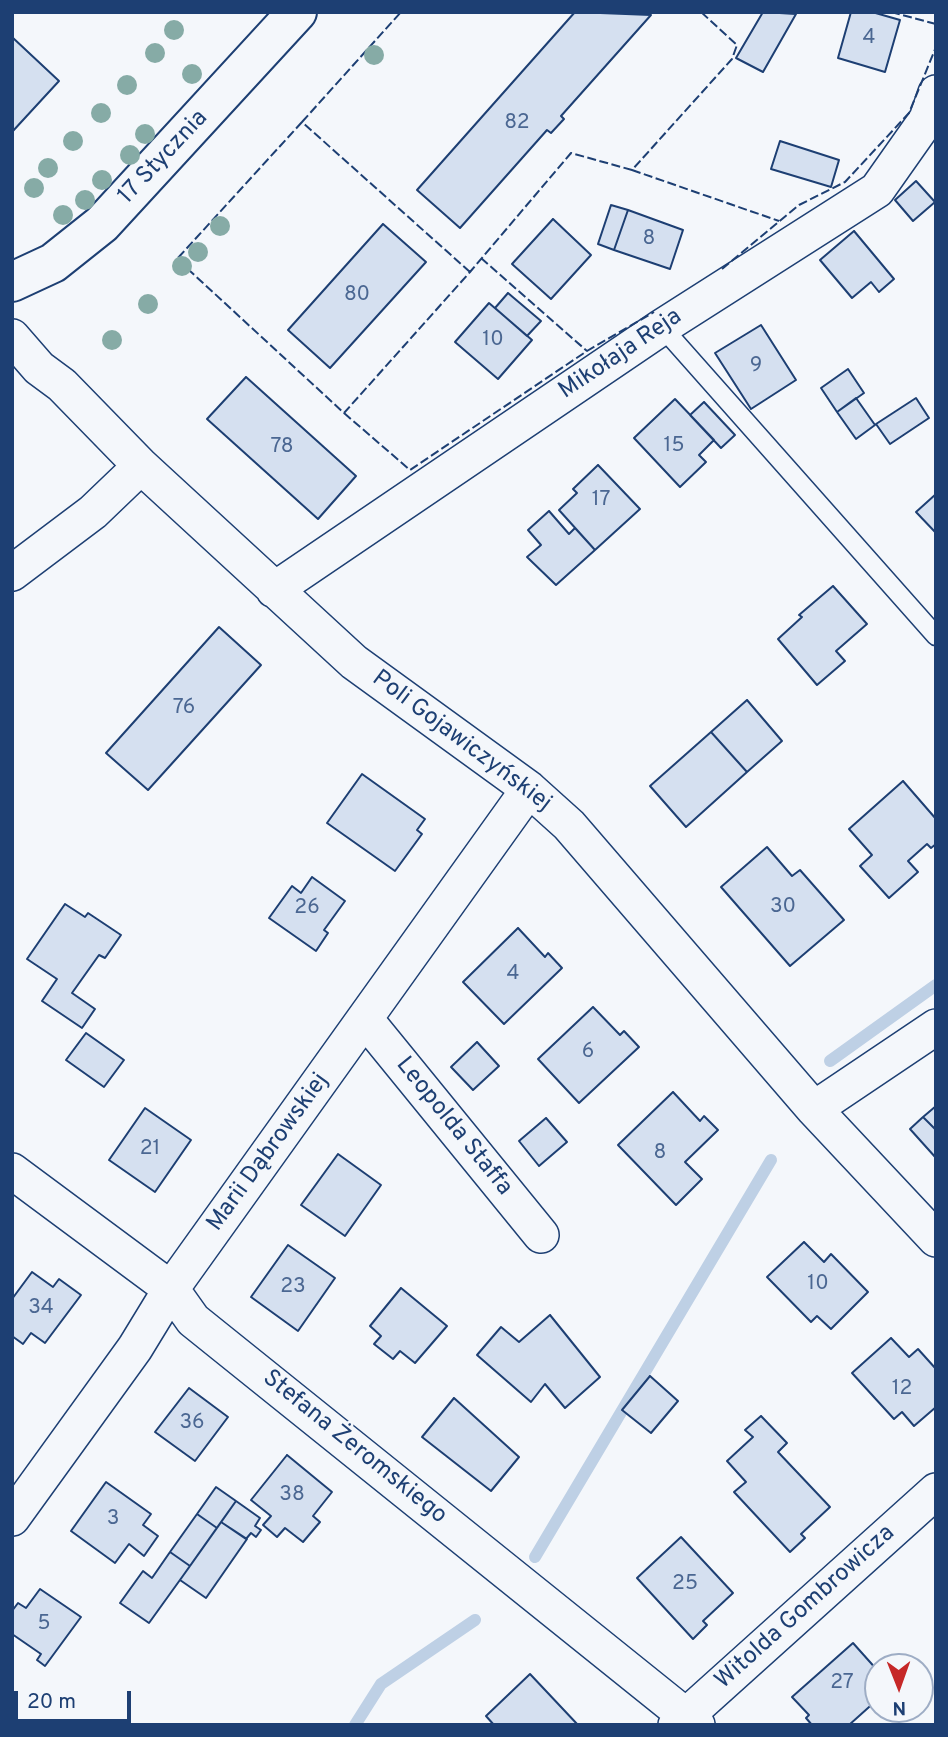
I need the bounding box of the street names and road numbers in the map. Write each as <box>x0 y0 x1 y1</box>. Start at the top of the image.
street label: 17 Stycznia <box>113 105 215 211</box>
street label: Mikołaja Reja <box>554 303 688 407</box>
street label: Poli Gojawiczyńskiej <box>366 665 556 819</box>
street label: Leopolda Staffa <box>388 1052 518 1202</box>
street label: Marii Dąbrowskiej <box>202 1068 336 1238</box>
street label: Stefana Żeromskiego <box>256 1365 452 1531</box>
street label: Witolda Gombrowicza <box>710 1520 902 1696</box>

